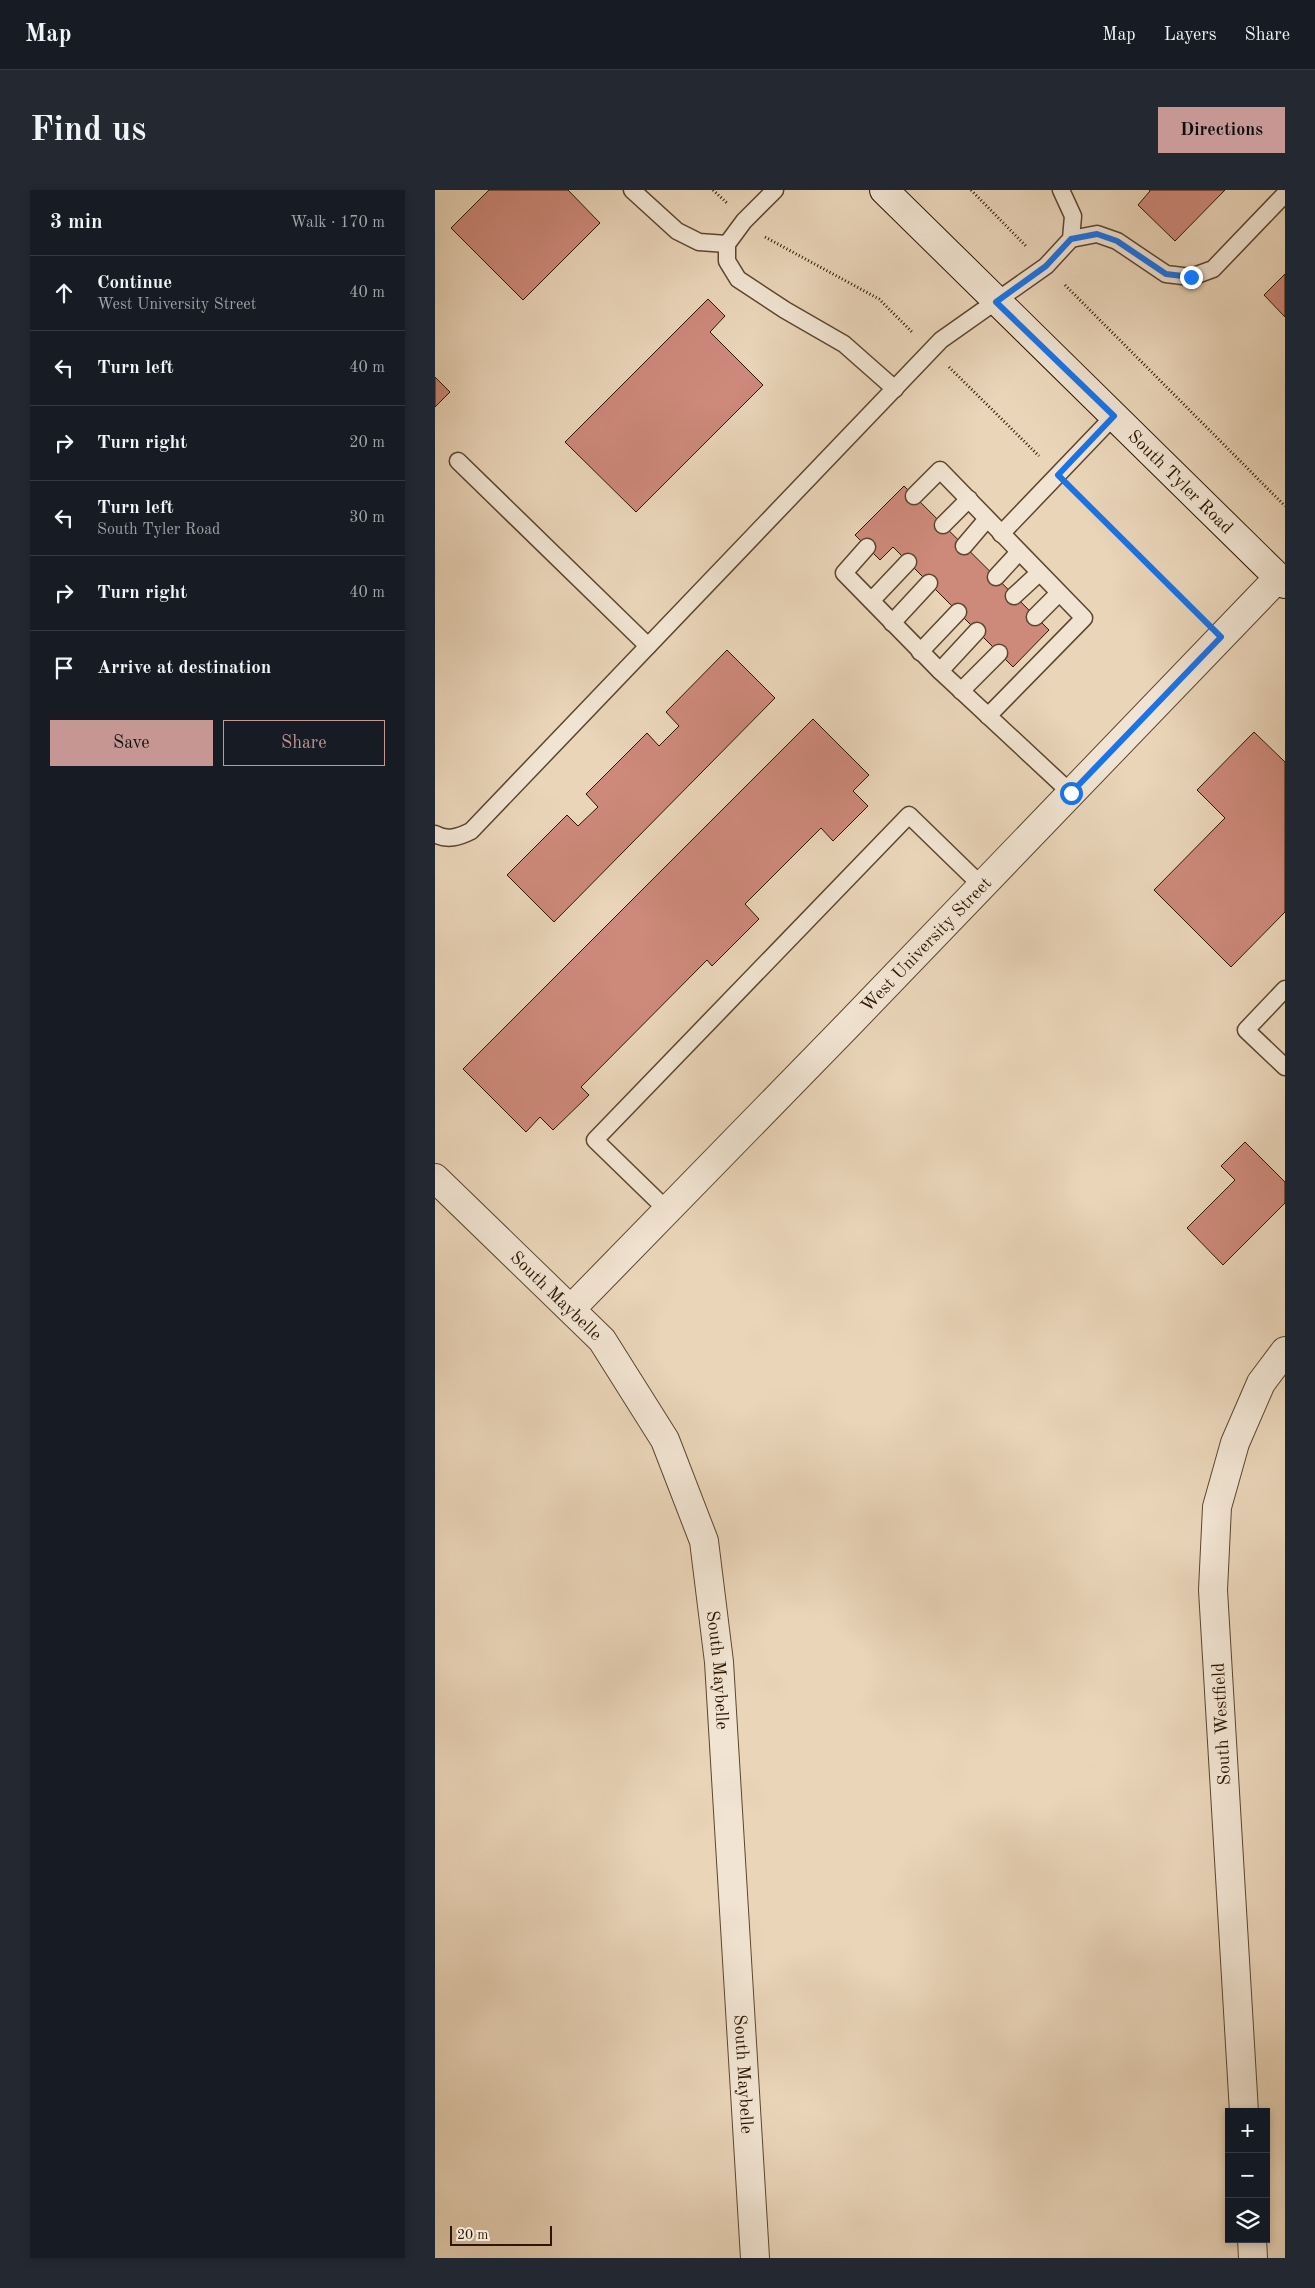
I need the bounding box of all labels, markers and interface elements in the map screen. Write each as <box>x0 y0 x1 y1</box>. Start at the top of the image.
text: Map <box>25 23 72 47</box>
text: Map <box>1102 26 1136 44</box>
text: Layers <box>1164 26 1216 44</box>
text: Share <box>1244 26 1290 44</box>
button: Directions <box>1158 107 1285 153</box>
text: Find us <box>30 113 146 148</box>
text: 3 min <box>50 212 103 233</box>
text: Walk · 170 m <box>290 215 385 231</box>
route end <box>1180 266 1203 289</box>
text: Continue <box>97 274 172 293</box>
icon: ahead <box>50 279 78 307</box>
text: 40 m <box>349 285 385 301</box>
text: West University Street <box>97 297 256 313</box>
icon: left <box>50 354 78 382</box>
text: Turn left <box>97 359 174 378</box>
text: 40 m <box>349 360 385 376</box>
street label: South Tyler Road <box>1124 427 1236 537</box>
icon: right <box>50 429 78 457</box>
text: Turn right <box>97 434 187 453</box>
text: 20 m <box>349 435 385 451</box>
text: Turn left <box>97 499 174 518</box>
icon: left <box>50 504 78 532</box>
text: 30 m <box>349 510 385 526</box>
text: South Tyler Road <box>97 522 220 538</box>
icon: right <box>50 579 78 607</box>
text: Turn right <box>97 584 187 603</box>
text: 40 m <box>349 585 385 601</box>
icon: arrive <box>50 654 78 682</box>
text: Arrive at destination <box>97 659 271 678</box>
button: Save <box>50 720 213 766</box>
button: Share <box>223 720 385 766</box>
route start <box>1060 782 1083 805</box>
street label: West University Street <box>858 874 995 1016</box>
street label: South Maybelle <box>506 1248 605 1345</box>
street label: South Maybelle <box>703 1610 731 1730</box>
street label: South Westfield <box>1210 1662 1234 1786</box>
street label: South Maybelle <box>730 2014 755 2135</box>
map controls <box>1225 2108 1270 2243</box>
button: + <box>1225 2108 1270 2153</box>
button: − <box>1225 2153 1270 2198</box>
button: layers <box>1225 2198 1270 2243</box>
scale bar <box>450 2223 553 2246</box>
text: 20 m <box>457 2228 488 2242</box>

